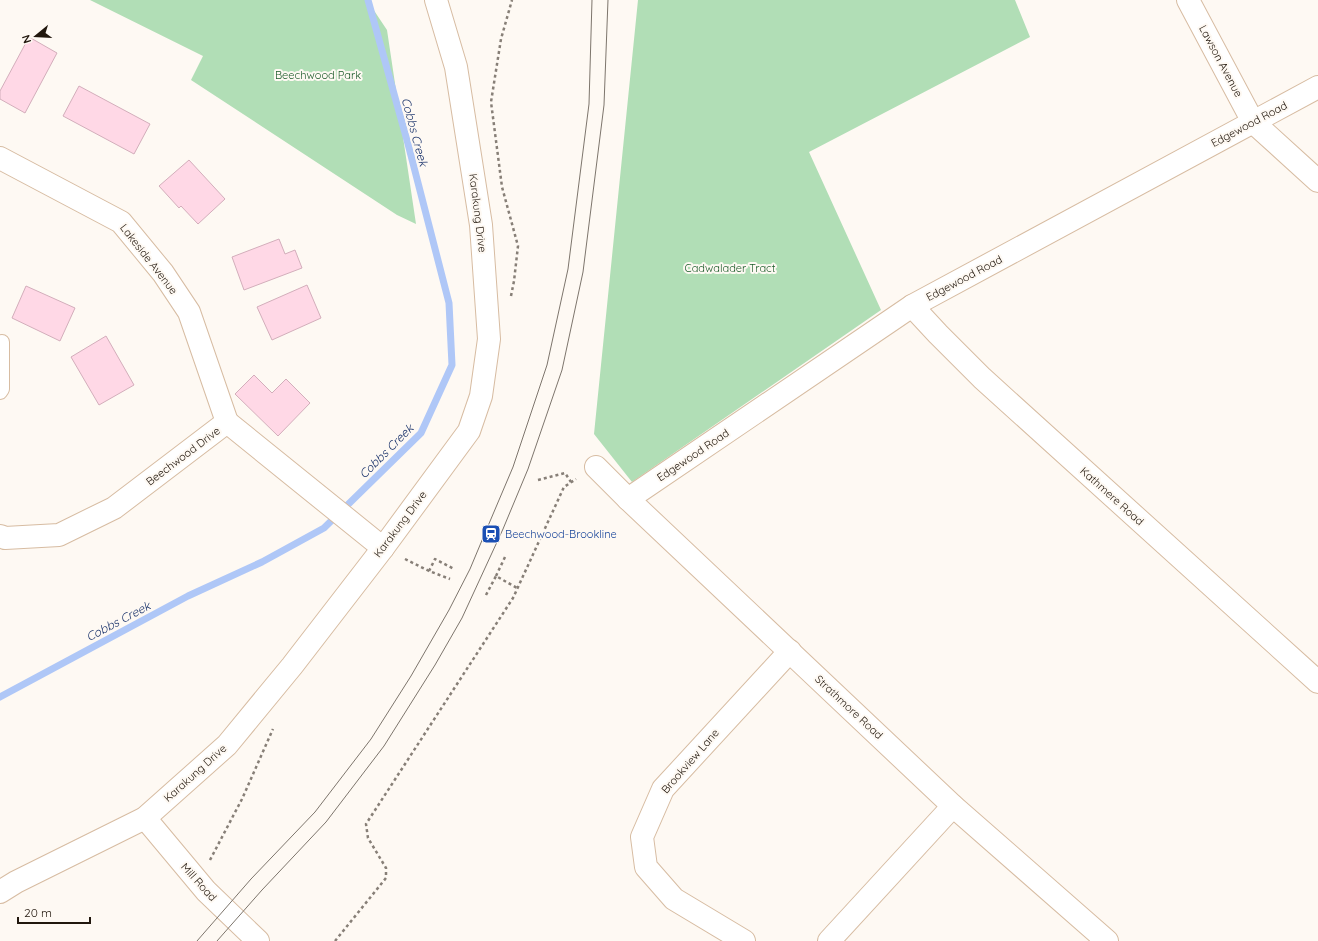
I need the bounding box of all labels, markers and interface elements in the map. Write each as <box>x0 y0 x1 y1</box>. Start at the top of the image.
north arrow <box>16 16 56 56</box>
street label: Lawson Avenue <box>1196 23 1246 99</box>
text: N <box>19 33 34 45</box>
park label: Beechwood Park <box>275 68 361 82</box>
water label: Cobbs Creek <box>399 96 432 170</box>
street label: Edgewood Road <box>1209 98 1289 150</box>
street label: Karakung Drive <box>466 173 490 253</box>
street label: Lakeside Avenue <box>117 221 181 297</box>
street label: Edgewood Road <box>924 252 1004 304</box>
park label: Cadwalader Tract <box>685 261 776 275</box>
water label: Cobbs Creek <box>356 420 417 481</box>
street label: Beechwood Drive <box>143 424 223 488</box>
street label: Edgewood Road <box>654 426 732 484</box>
street label: Kathmere Road <box>1077 464 1147 528</box>
street label: Karakung Drive <box>370 488 430 560</box>
station icon: Beechwood-Brookline <box>480 523 502 545</box>
place label: Beechwood-Brookline <box>505 527 617 541</box>
water label: Cobbs Creek <box>83 597 154 644</box>
street label: Strathmore Road <box>812 672 886 742</box>
street label: Brookview Lane <box>658 726 722 796</box>
street label: Karakung Drive <box>161 741 229 805</box>
street label: Mill Road <box>178 860 220 904</box>
scale bar <box>18 899 90 925</box>
text: 20 m <box>24 905 52 920</box>

